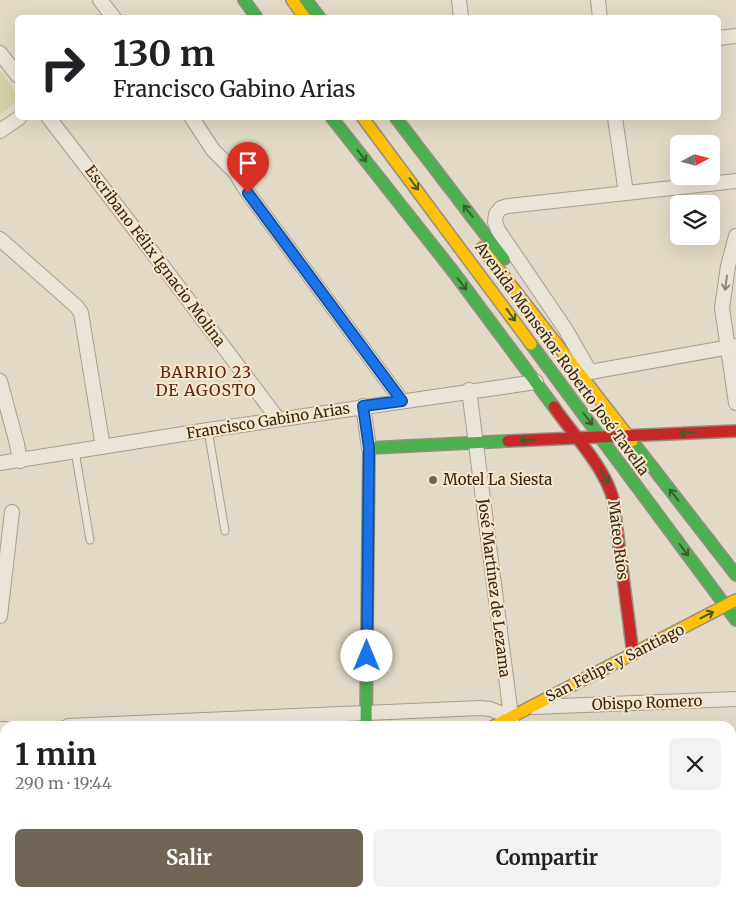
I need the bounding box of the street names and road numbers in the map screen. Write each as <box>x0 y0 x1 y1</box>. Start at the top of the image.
street label: Escribano Félix Ignacio Molina <box>81 161 230 350</box>
street label: Avenida Monseñor Roberto José Tavella <box>471 237 654 479</box>
street label: Francisco Gabino Arias <box>185 398 351 443</box>
street label: José Martínez de Lezama <box>474 496 515 678</box>
street label: Mateo Ríos <box>604 499 633 581</box>
street label: San Felipe y Santiago <box>542 619 687 706</box>
street label: Obispo Romero <box>591 691 703 714</box>

